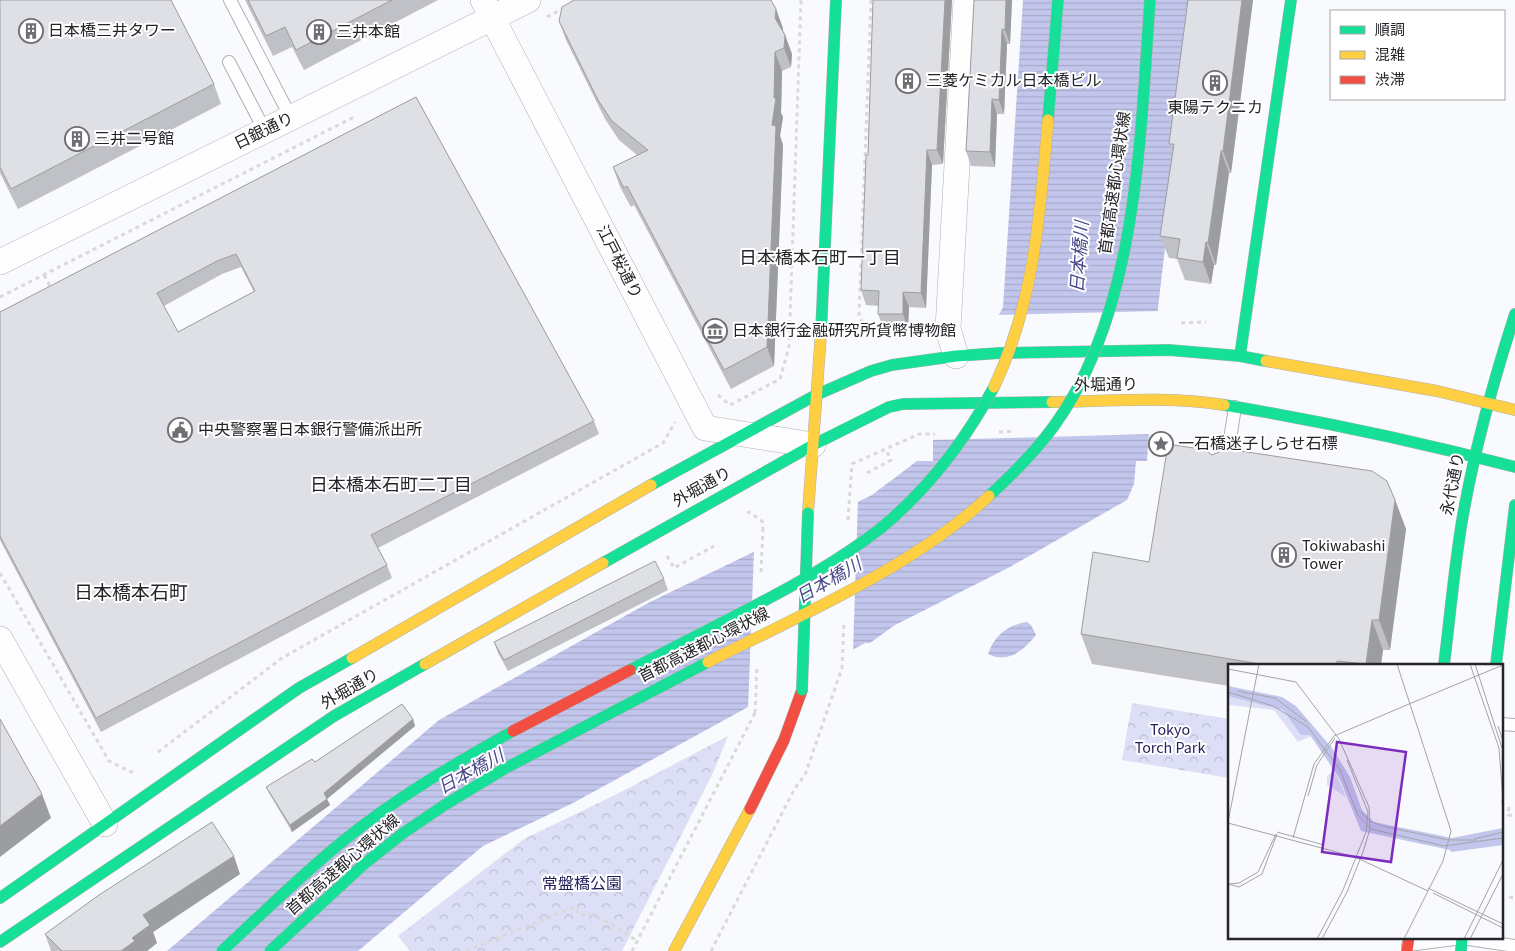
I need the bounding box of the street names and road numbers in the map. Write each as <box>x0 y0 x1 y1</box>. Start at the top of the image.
street label: 日銀通り <box>230 107 298 155</box>
street label: 首都高速都心環状線 <box>1094 110 1136 256</box>
street label: 江戸桜通り <box>591 221 647 303</box>
street label: 外堀通り <box>1074 373 1138 397</box>
street label: 永代通り <box>1436 450 1470 518</box>
street label: 外堀通り <box>669 462 735 512</box>
street label: 首都高速都心環状線 <box>635 603 773 687</box>
street label: 外堀通り <box>317 663 383 715</box>
street label: 首都高速都心環状線 <box>281 809 405 921</box>

